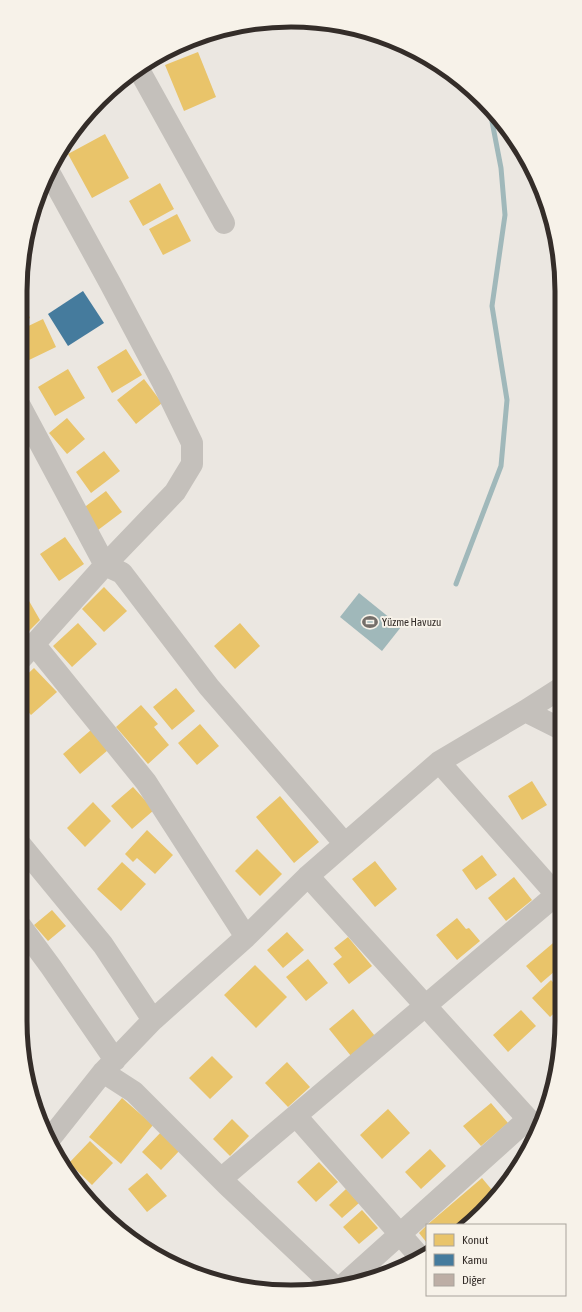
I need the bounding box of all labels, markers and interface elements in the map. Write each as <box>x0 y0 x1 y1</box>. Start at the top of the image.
sports icon: Yüzme Havuzu <box>361 613 379 631</box>
place label: Yüzme Havuzu <box>382 616 441 628</box>
legend <box>426 1224 566 1296</box>
text: Konut <box>462 1233 489 1247</box>
text: Kamu <box>462 1253 488 1267</box>
text: Diğer <box>462 1273 486 1287</box>

